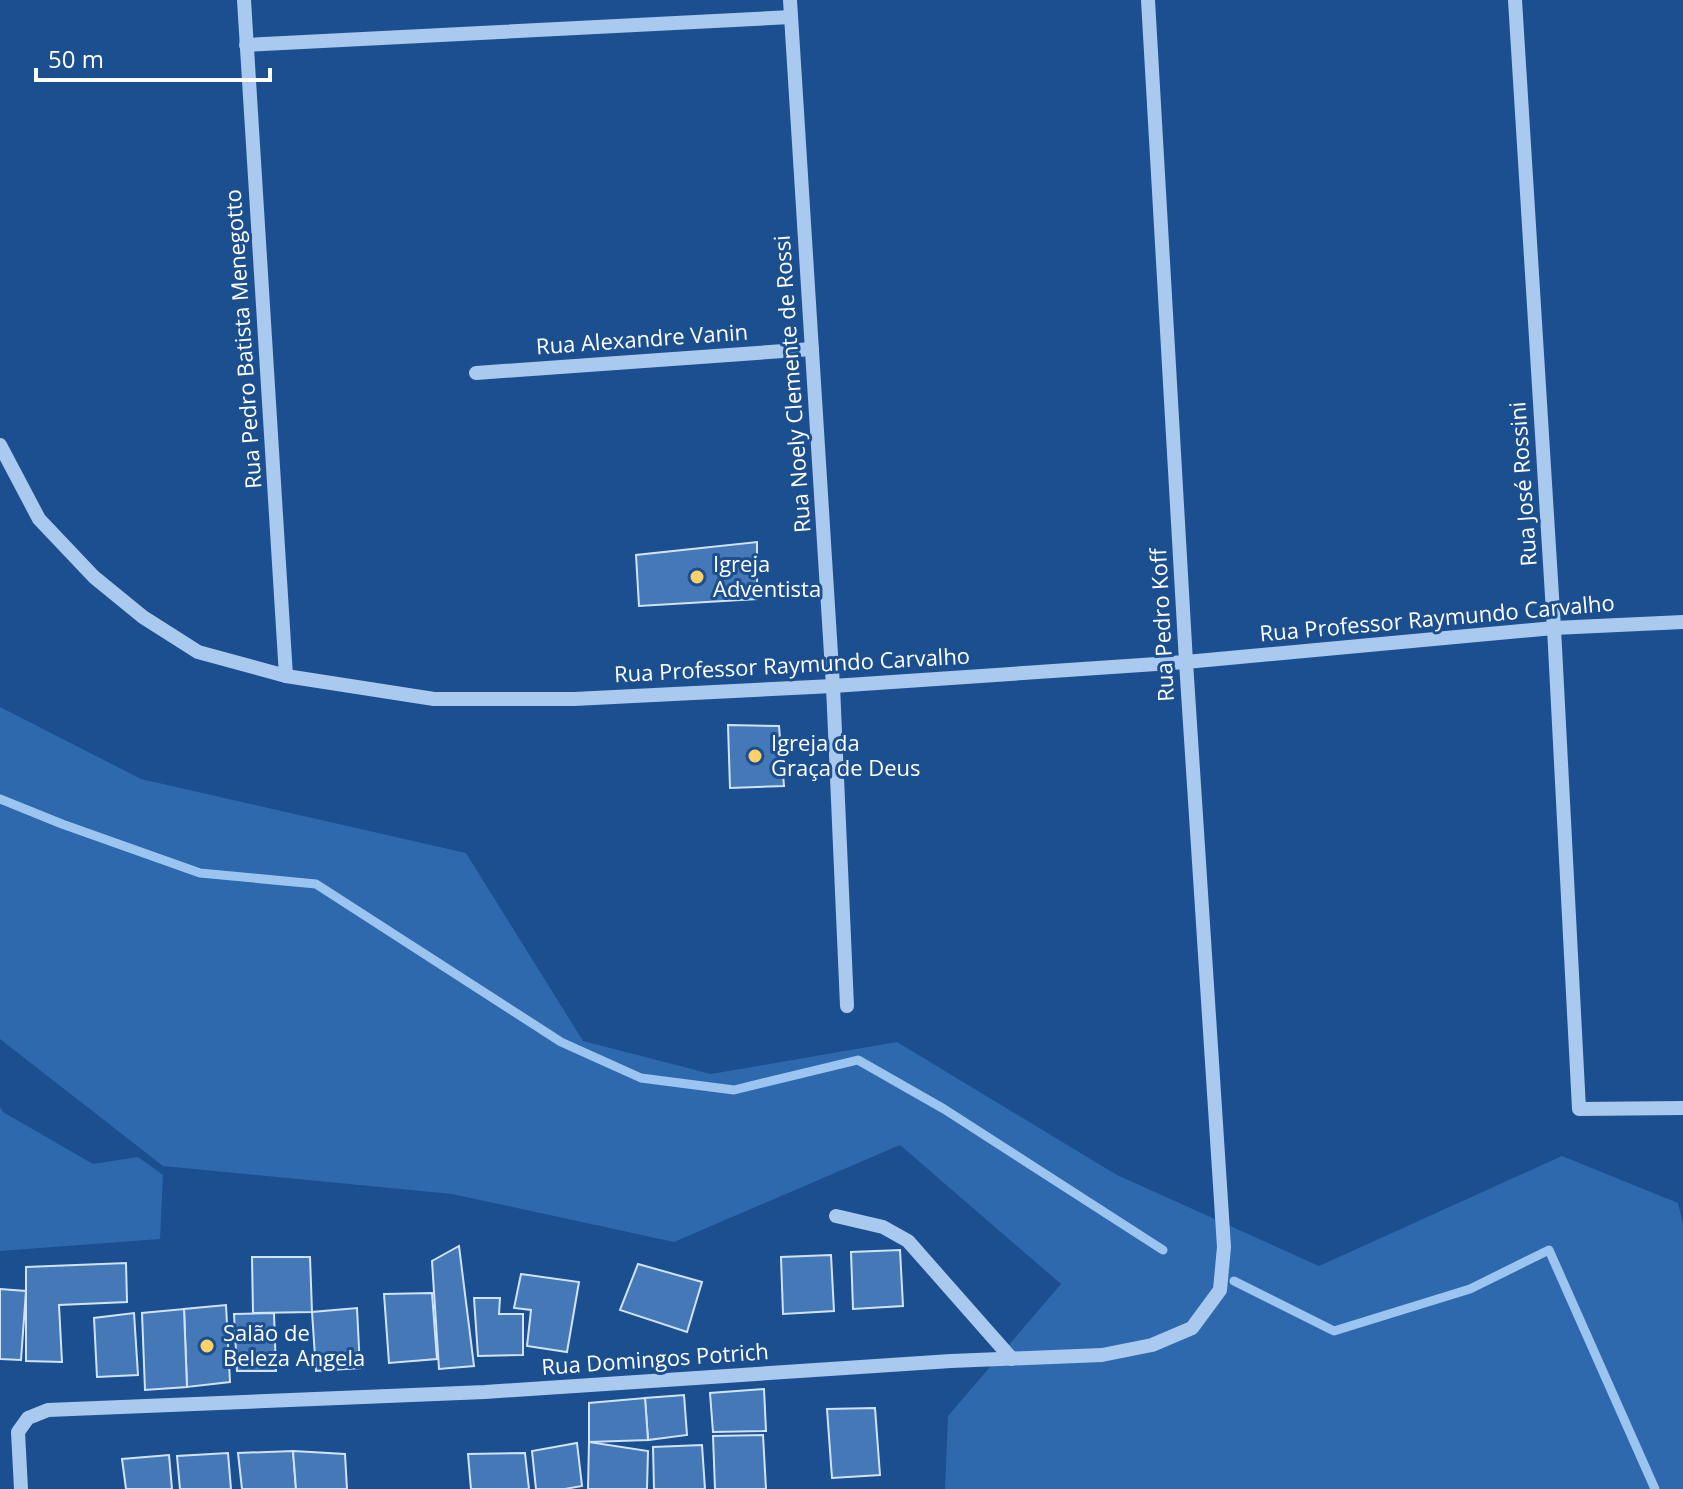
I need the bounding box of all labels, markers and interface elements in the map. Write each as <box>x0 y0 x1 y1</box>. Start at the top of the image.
scale bar <box>36 32 270 82</box>
text: 50 m <box>48 42 104 75</box>
street label: Rua Pedro Batista Menegotto <box>217 188 267 490</box>
street label: Rua Noely Clemente de Rossi <box>766 234 816 534</box>
street label: Rua Alexandre Vanin <box>535 316 749 360</box>
street label: Rua José Rossini <box>1501 401 1543 567</box>
street label: Rua Pedro Koff <box>1142 546 1180 702</box>
place label: Igreja Adventista <box>713 548 821 603</box>
marker: Igreja Adventista <box>688 568 706 586</box>
street label: Rua Professor Raymundo Carvalho <box>1258 587 1616 647</box>
street label: Rua Professor Raymundo Carvalho <box>613 640 971 688</box>
place label: Igreja da Graça de Deus <box>771 727 921 782</box>
marker: Igreja da Graça de Deus <box>746 747 764 765</box>
place label: Salão de Beleza Angela <box>223 1317 365 1372</box>
street label: Rua Domingos Potrich <box>540 1335 770 1381</box>
marker: Salão de Beleza Angela <box>198 1337 216 1355</box>

